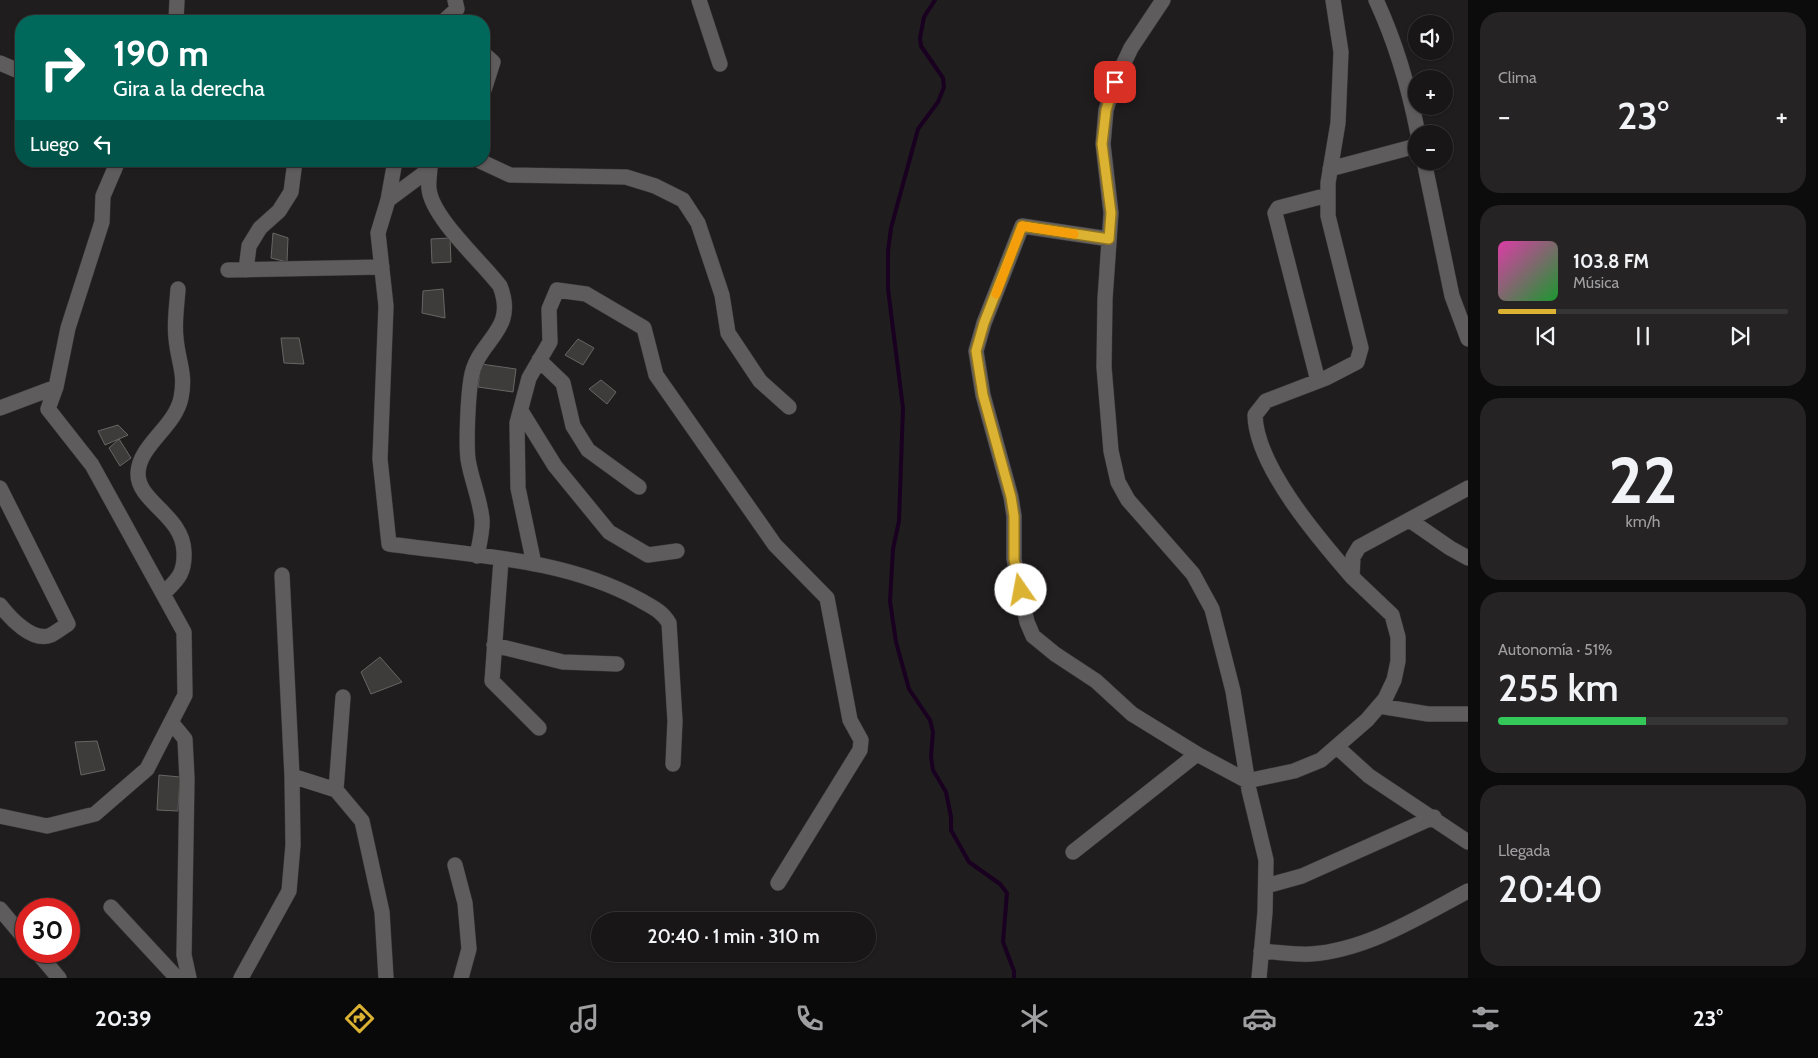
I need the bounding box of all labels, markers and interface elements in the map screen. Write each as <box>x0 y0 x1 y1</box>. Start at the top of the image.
map controls <box>1408 15 1453 170</box>
button: sound <box>1408 15 1453 60</box>
text: 190 m <box>113 32 209 75</box>
icon: right <box>30 35 95 100</box>
pin <box>1094 61 1136 103</box>
icon: arrive <box>1101 68 1129 96</box>
text: Clima <box>1498 68 1537 87</box>
button: + <box>1408 70 1453 115</box>
text: Gira a la derecha <box>113 75 265 102</box>
text: 23° <box>1617 92 1669 139</box>
text: − <box>1498 99 1510 133</box>
text: + <box>1776 99 1788 133</box>
button: − <box>1408 125 1453 170</box>
icon: left <box>89 130 117 158</box>
text: Luego <box>30 133 79 156</box>
text: 103.8 FM <box>1573 250 1649 273</box>
text: Música <box>1573 273 1619 292</box>
icon: previous <box>1532 322 1560 350</box>
icon: pause <box>1629 322 1657 350</box>
icon: next <box>1726 322 1754 350</box>
text: 22 <box>1609 440 1677 519</box>
text: km/h <box>1625 512 1661 531</box>
position arrow <box>994 563 1046 615</box>
text: Autonomía · 51% <box>1498 640 1612 659</box>
text: 255 km <box>1498 664 1619 711</box>
text: Llegada <box>1498 841 1550 860</box>
text: 20:40 <box>1498 865 1603 912</box>
speed limit sign: 30 <box>15 898 80 963</box>
text: 20:40 · 1 min · 310 m <box>648 925 819 948</box>
icon: directions <box>342 1001 377 1036</box>
icon: music <box>567 1001 602 1036</box>
icon: phone <box>792 1001 827 1036</box>
icon: climate <box>1017 1001 1052 1036</box>
icon: car <box>1242 1001 1277 1036</box>
icon: filters <box>1468 1001 1503 1036</box>
text: 20:39 <box>95 1005 151 1032</box>
text: 23° <box>1693 1005 1723 1032</box>

